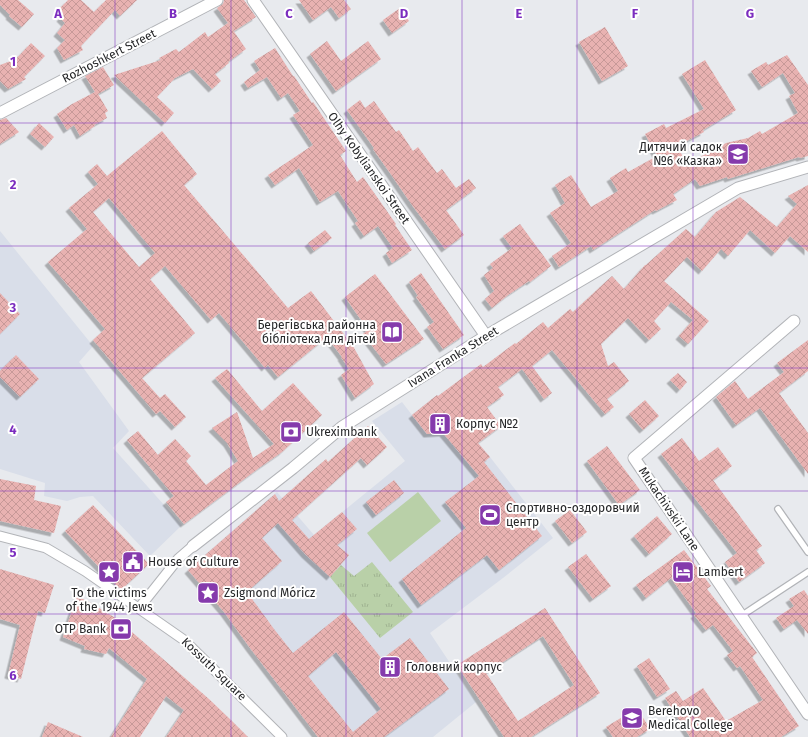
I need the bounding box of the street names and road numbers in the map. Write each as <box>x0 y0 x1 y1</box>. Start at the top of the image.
street label: Rozhoshkert Street <box>60 26 159 86</box>
street label: Olhy Kobylianskoi Street <box>325 110 413 227</box>
street label: Ivana Franka Street <box>405 323 501 390</box>
street label: Mukachivskii Lane <box>636 464 702 554</box>
street label: Kossuth Square <box>179 635 249 703</box>

